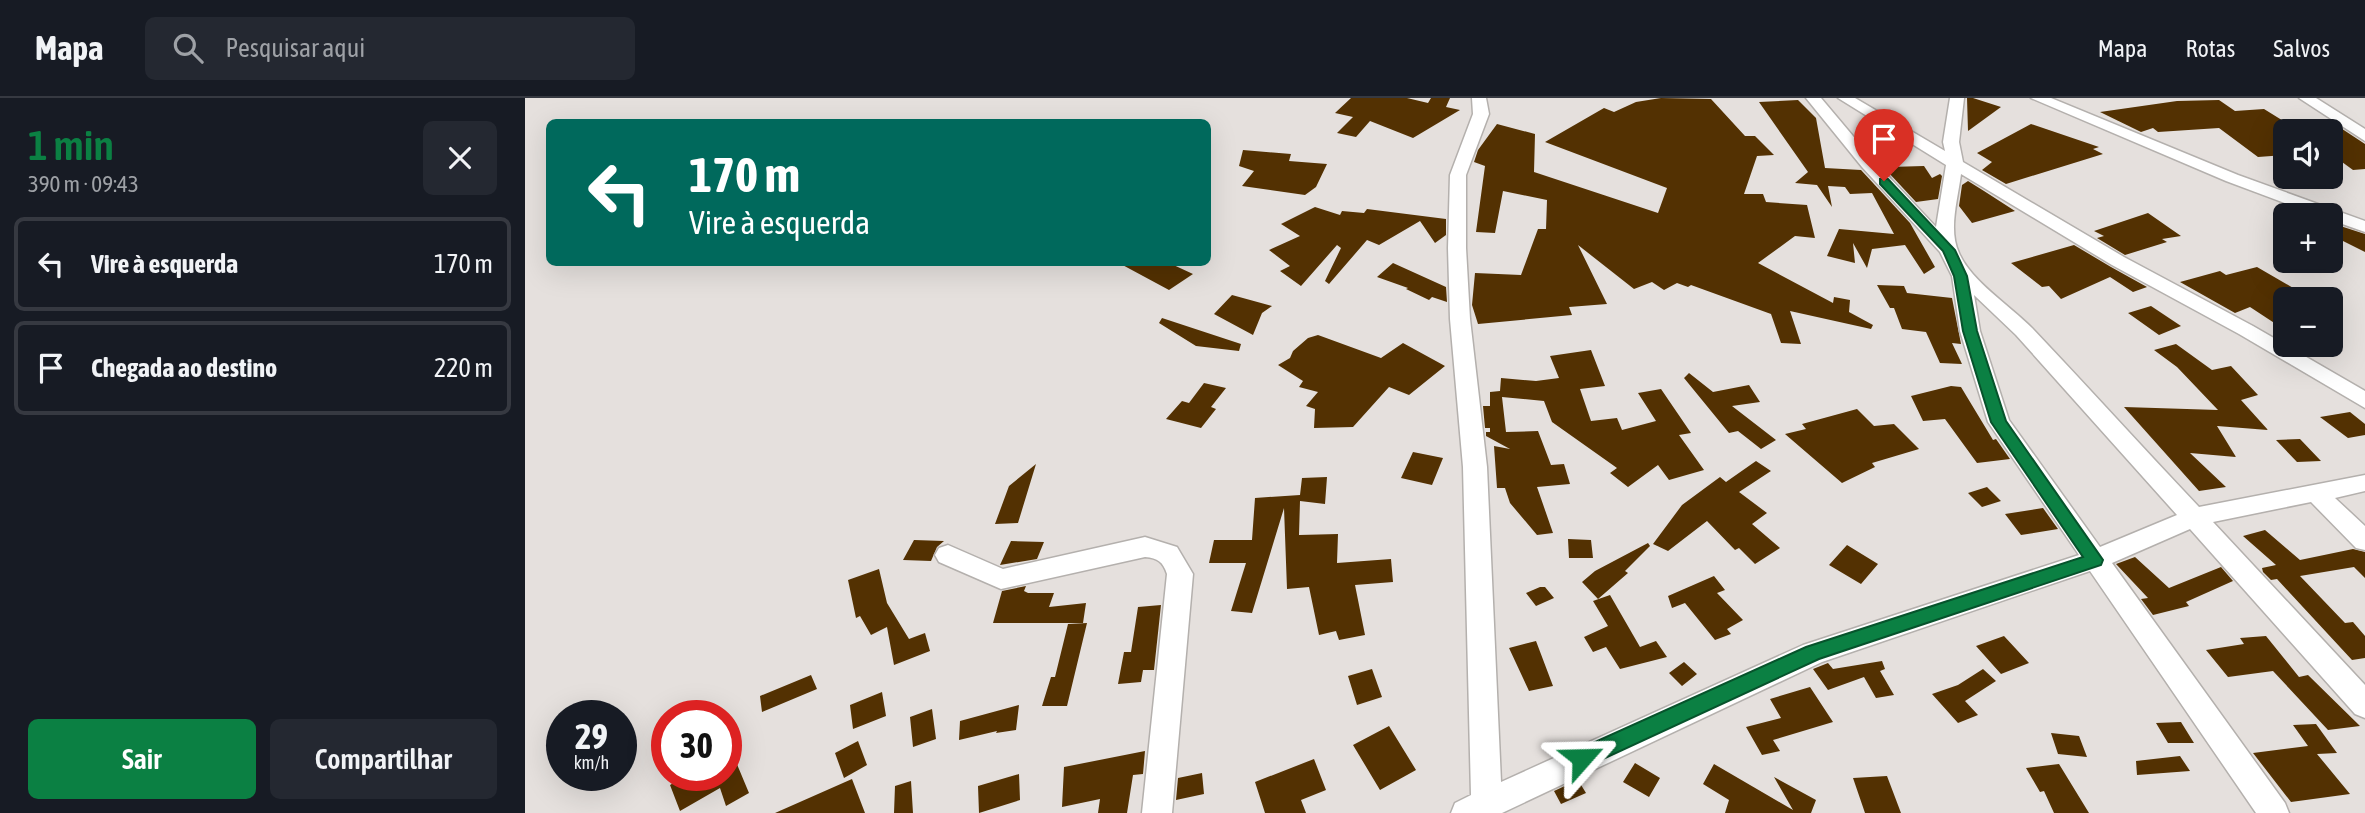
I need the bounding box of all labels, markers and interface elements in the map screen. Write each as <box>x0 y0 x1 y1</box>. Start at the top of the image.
search box <box>145 17 635 80</box>
text: Mapa <box>35 29 103 67</box>
icon: search <box>169 29 207 67</box>
text: Pesquisar aqui <box>225 33 365 63</box>
text: Mapa <box>2098 35 2147 62</box>
text: Rotas <box>2185 35 2235 62</box>
text: Salvos <box>2273 35 2330 62</box>
pin <box>1854 109 1914 181</box>
map controls <box>2273 119 2343 357</box>
button: sound <box>2273 119 2343 189</box>
icon: arrive <box>1865 120 1903 158</box>
text: 1 min <box>28 121 114 169</box>
button: close <box>423 121 497 195</box>
text: 170 m <box>689 146 800 202</box>
icon: left <box>574 147 665 238</box>
text: 390 m · 09:43 <box>28 171 139 197</box>
button: + <box>2273 203 2343 273</box>
text: Vire à esquerda <box>689 204 870 241</box>
icon: left <box>32 245 70 283</box>
text: Vire à esquerda <box>91 249 238 279</box>
text: 170 m <box>434 249 493 279</box>
button: − <box>2273 287 2343 357</box>
icon: arrive <box>32 349 70 387</box>
text: Chegada ao destino <box>91 353 277 383</box>
text: 220 m <box>434 353 493 383</box>
speed limit sign: 30 <box>651 700 742 791</box>
text: 29 <box>575 716 608 756</box>
button: Sair <box>28 719 256 799</box>
button: Compartilhar <box>270 719 497 799</box>
position arrow <box>1545 721 1619 795</box>
text: km/h <box>574 752 609 773</box>

